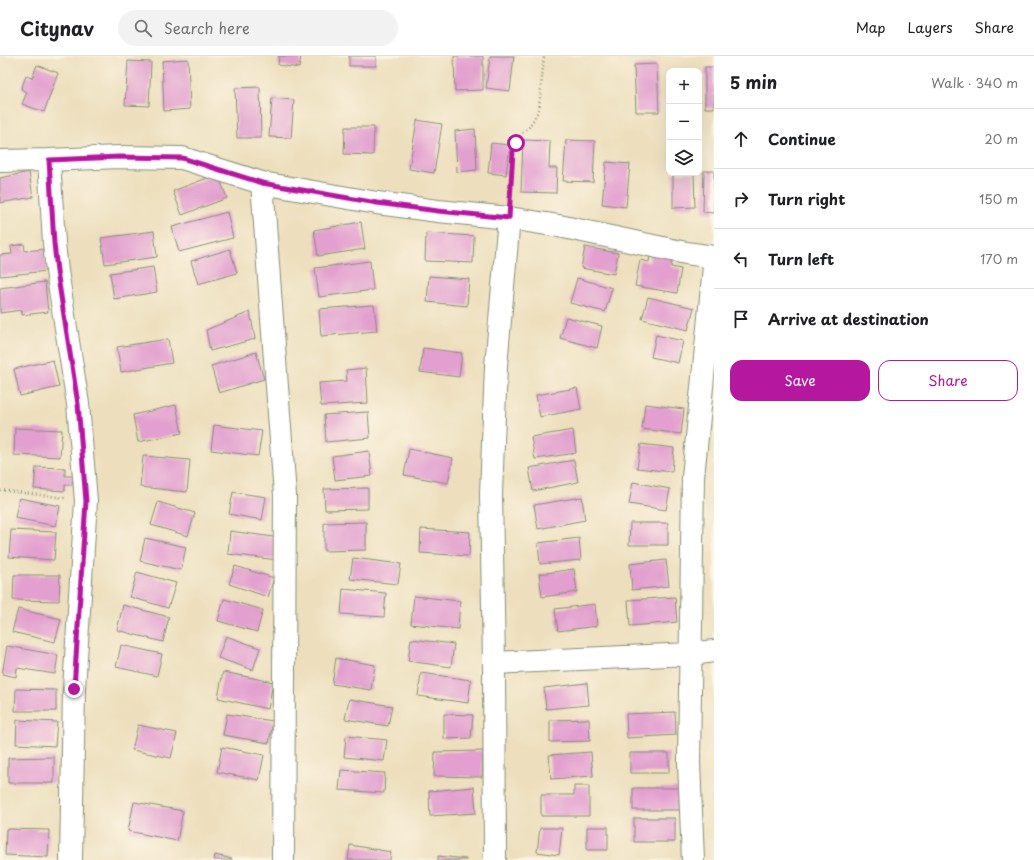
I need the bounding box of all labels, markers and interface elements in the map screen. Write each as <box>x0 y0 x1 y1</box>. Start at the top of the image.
search box <box>118 10 398 46</box>
text: Citynav <box>20 14 94 42</box>
text: Search here <box>164 16 250 39</box>
icon: search <box>132 17 154 39</box>
text: Map <box>856 17 886 38</box>
text: Layers <box>908 17 953 38</box>
text: Share <box>975 17 1014 38</box>
map controls <box>666 68 702 176</box>
button: + <box>666 68 702 104</box>
text: 5 min <box>730 69 777 95</box>
text: Walk · 340 m <box>931 73 1018 92</box>
button: − <box>666 104 702 140</box>
text: Continue <box>768 127 836 150</box>
icon: ahead <box>730 128 752 150</box>
text: 20 m <box>984 129 1018 148</box>
route start <box>507 134 525 152</box>
button: layers <box>666 140 702 176</box>
text: Turn right <box>768 187 845 210</box>
icon: right <box>730 188 752 210</box>
text: 150 m <box>979 189 1018 208</box>
text: Turn left <box>768 247 834 270</box>
icon: left <box>730 248 752 270</box>
text: 170 m <box>980 249 1018 268</box>
text: Arrive at destination <box>768 307 929 330</box>
icon: arrive <box>730 308 752 330</box>
button: Save <box>730 360 870 401</box>
button: Share <box>878 360 1018 401</box>
route end <box>65 680 83 698</box>

